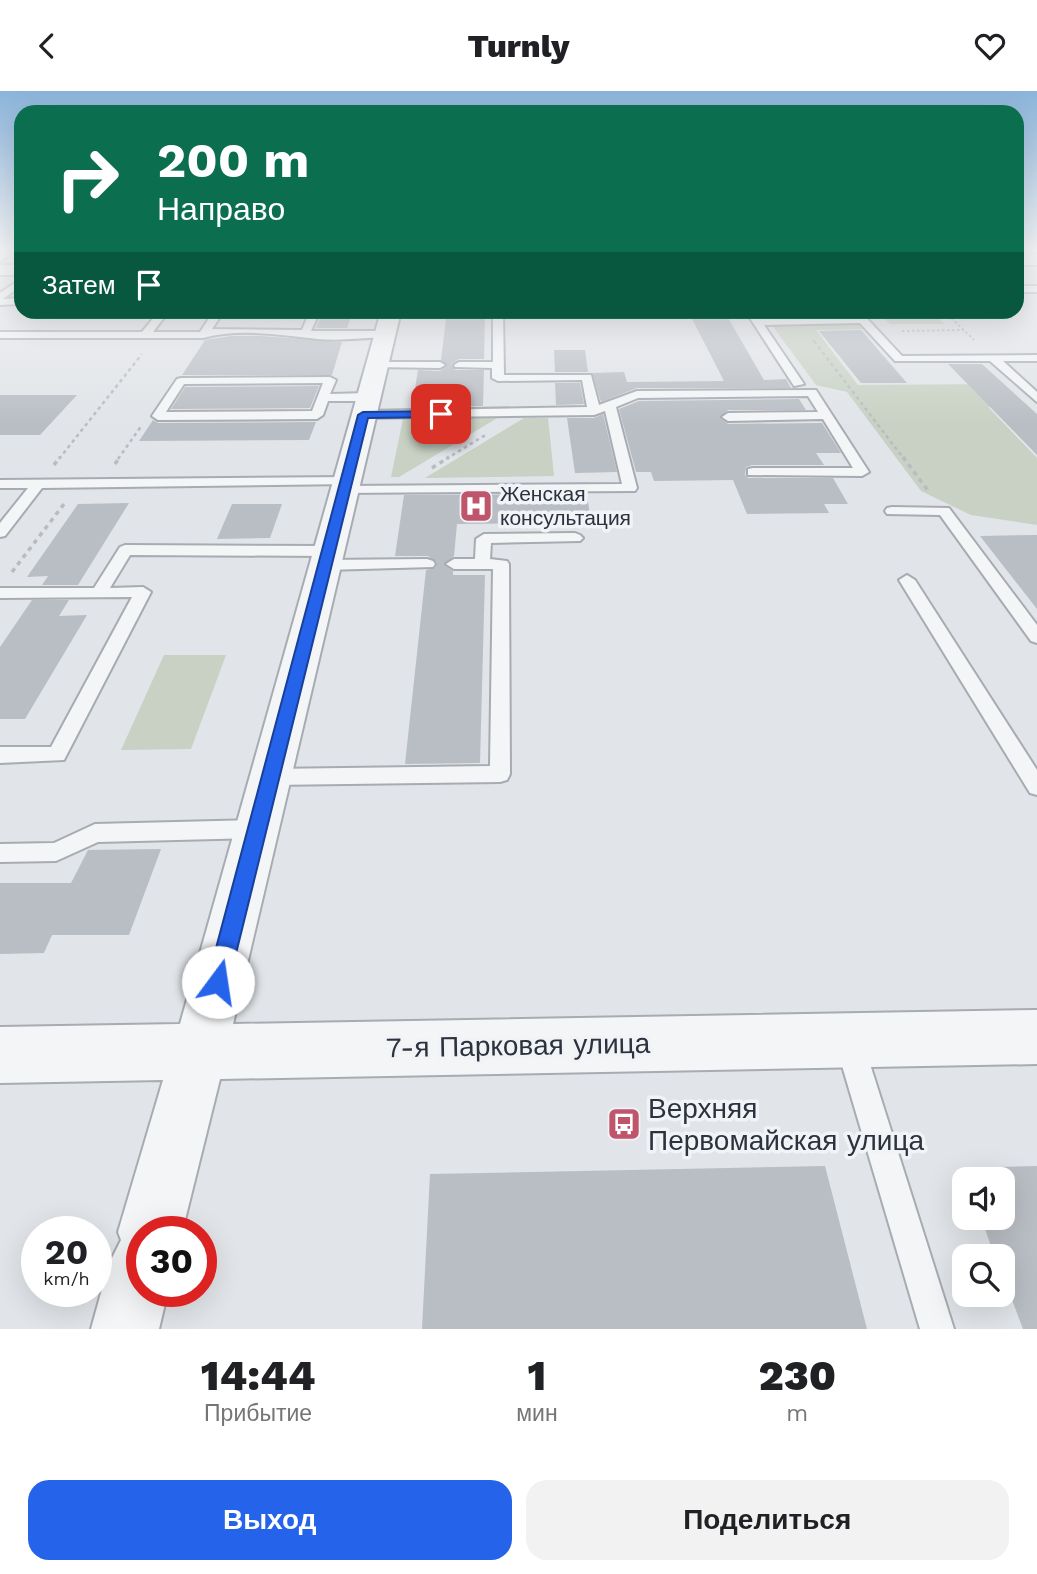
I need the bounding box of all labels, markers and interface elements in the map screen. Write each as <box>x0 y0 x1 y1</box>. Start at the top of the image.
icon: back <box>28 27 66 65</box>
text: Turnly <box>468 27 569 65</box>
icon: heart <box>971 27 1009 65</box>
text: 200 m <box>157 131 309 189</box>
icon: right <box>42 133 133 224</box>
text: Направо <box>157 190 285 228</box>
icon: arrive <box>130 266 168 304</box>
text: Затем <box>42 270 116 300</box>
pin <box>411 384 471 444</box>
icon: arrive <box>422 395 460 433</box>
place label: Женская консультация <box>500 481 631 530</box>
hospital icon: Женская консультация <box>457 487 495 525</box>
position arrow <box>181 945 255 1019</box>
street label: 7-я Парковая улица <box>386 1027 651 1064</box>
place label: Верхняя Первомайская улица <box>648 1092 924 1157</box>
bus stop icon: Верхняя Первомайская улица <box>605 1105 643 1143</box>
map controls <box>952 1167 1015 1307</box>
button: sound <box>952 1167 1015 1230</box>
speed limit sign: 30 <box>126 1216 217 1307</box>
text: 20 <box>45 1231 88 1273</box>
button: search <box>952 1244 1015 1307</box>
text: km/h <box>43 1268 90 1289</box>
text: 14:44 <box>201 1351 315 1400</box>
text: 1 <box>528 1351 546 1400</box>
text: 230 <box>758 1351 836 1400</box>
text: Прибытие <box>204 1400 312 1427</box>
text: мин <box>516 1400 558 1427</box>
text: m <box>786 1400 808 1427</box>
button: Выход <box>28 1480 512 1560</box>
button: Поделиться <box>526 1480 1009 1560</box>

